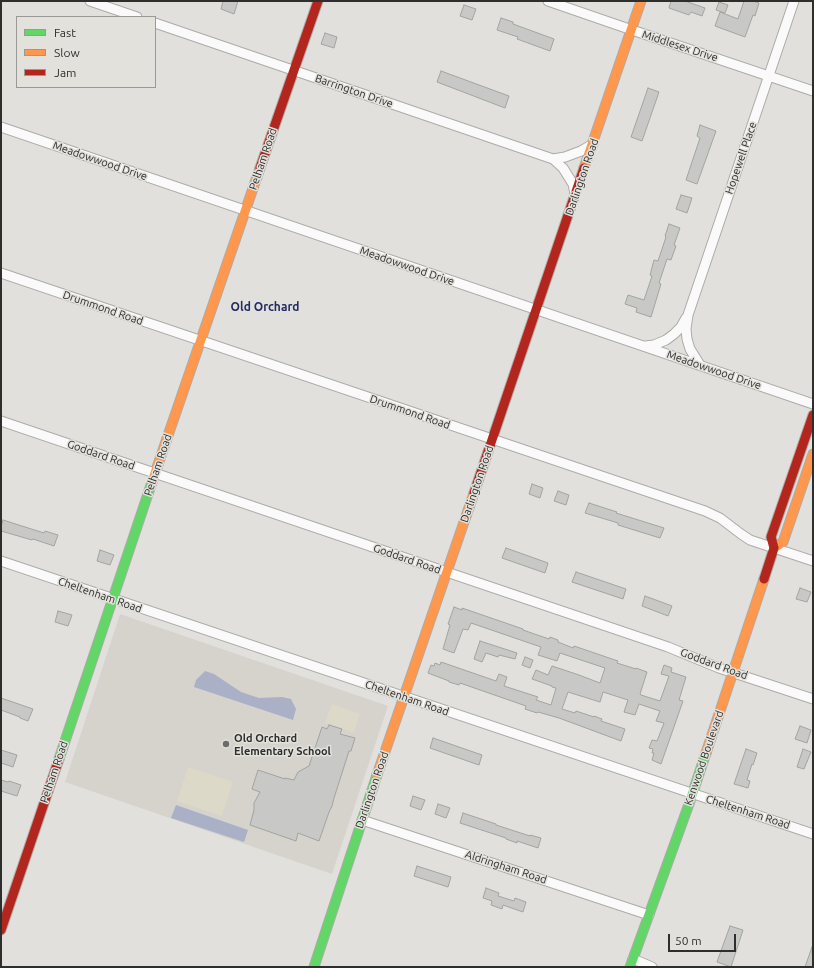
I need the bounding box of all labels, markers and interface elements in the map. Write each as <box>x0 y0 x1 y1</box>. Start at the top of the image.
legend <box>16 16 156 88</box>
text: Fast <box>54 26 76 39</box>
street label: Middlesex Drive <box>640 28 720 64</box>
text: Slow <box>54 46 80 59</box>
text: Jam <box>54 66 76 79</box>
street label: Barrington Drive <box>313 71 395 111</box>
street label: Hopewell Place <box>722 120 760 196</box>
street label: Pelham Road <box>246 126 280 192</box>
street label: Darlington Road <box>563 137 601 217</box>
street label: Meadowwood Drive <box>51 139 149 183</box>
street label: Meadowwood Drive <box>358 244 456 288</box>
street label: Drummond Road <box>61 288 145 328</box>
district label: Old Orchard <box>231 300 299 314</box>
street label: Meadowwood Drive <box>665 348 763 392</box>
street label: Drummond Road <box>368 392 452 432</box>
street label: Pelham Road <box>141 432 175 498</box>
street label: Goddard Road <box>65 437 137 473</box>
street label: Darlington Road <box>458 444 496 524</box>
street label: Goddard Road <box>371 541 443 577</box>
street label: Cheltenham Road <box>56 574 144 616</box>
street label: Goddard Road <box>679 646 749 682</box>
street label: Cheltenham Road <box>363 677 451 719</box>
street label: Kenwood Boulevard <box>682 709 726 807</box>
place label: Old Orchard Elementary School <box>234 731 331 757</box>
street label: Pelham Road <box>37 739 71 805</box>
marker: Old Orchard Elementary School <box>221 739 231 749</box>
street label: Darlington Road <box>353 750 391 830</box>
street label: Cheltenham Road <box>704 792 792 832</box>
street label: Aldringham Road <box>463 848 549 886</box>
scale bar <box>670 926 738 952</box>
text: 50 m <box>675 934 702 947</box>

